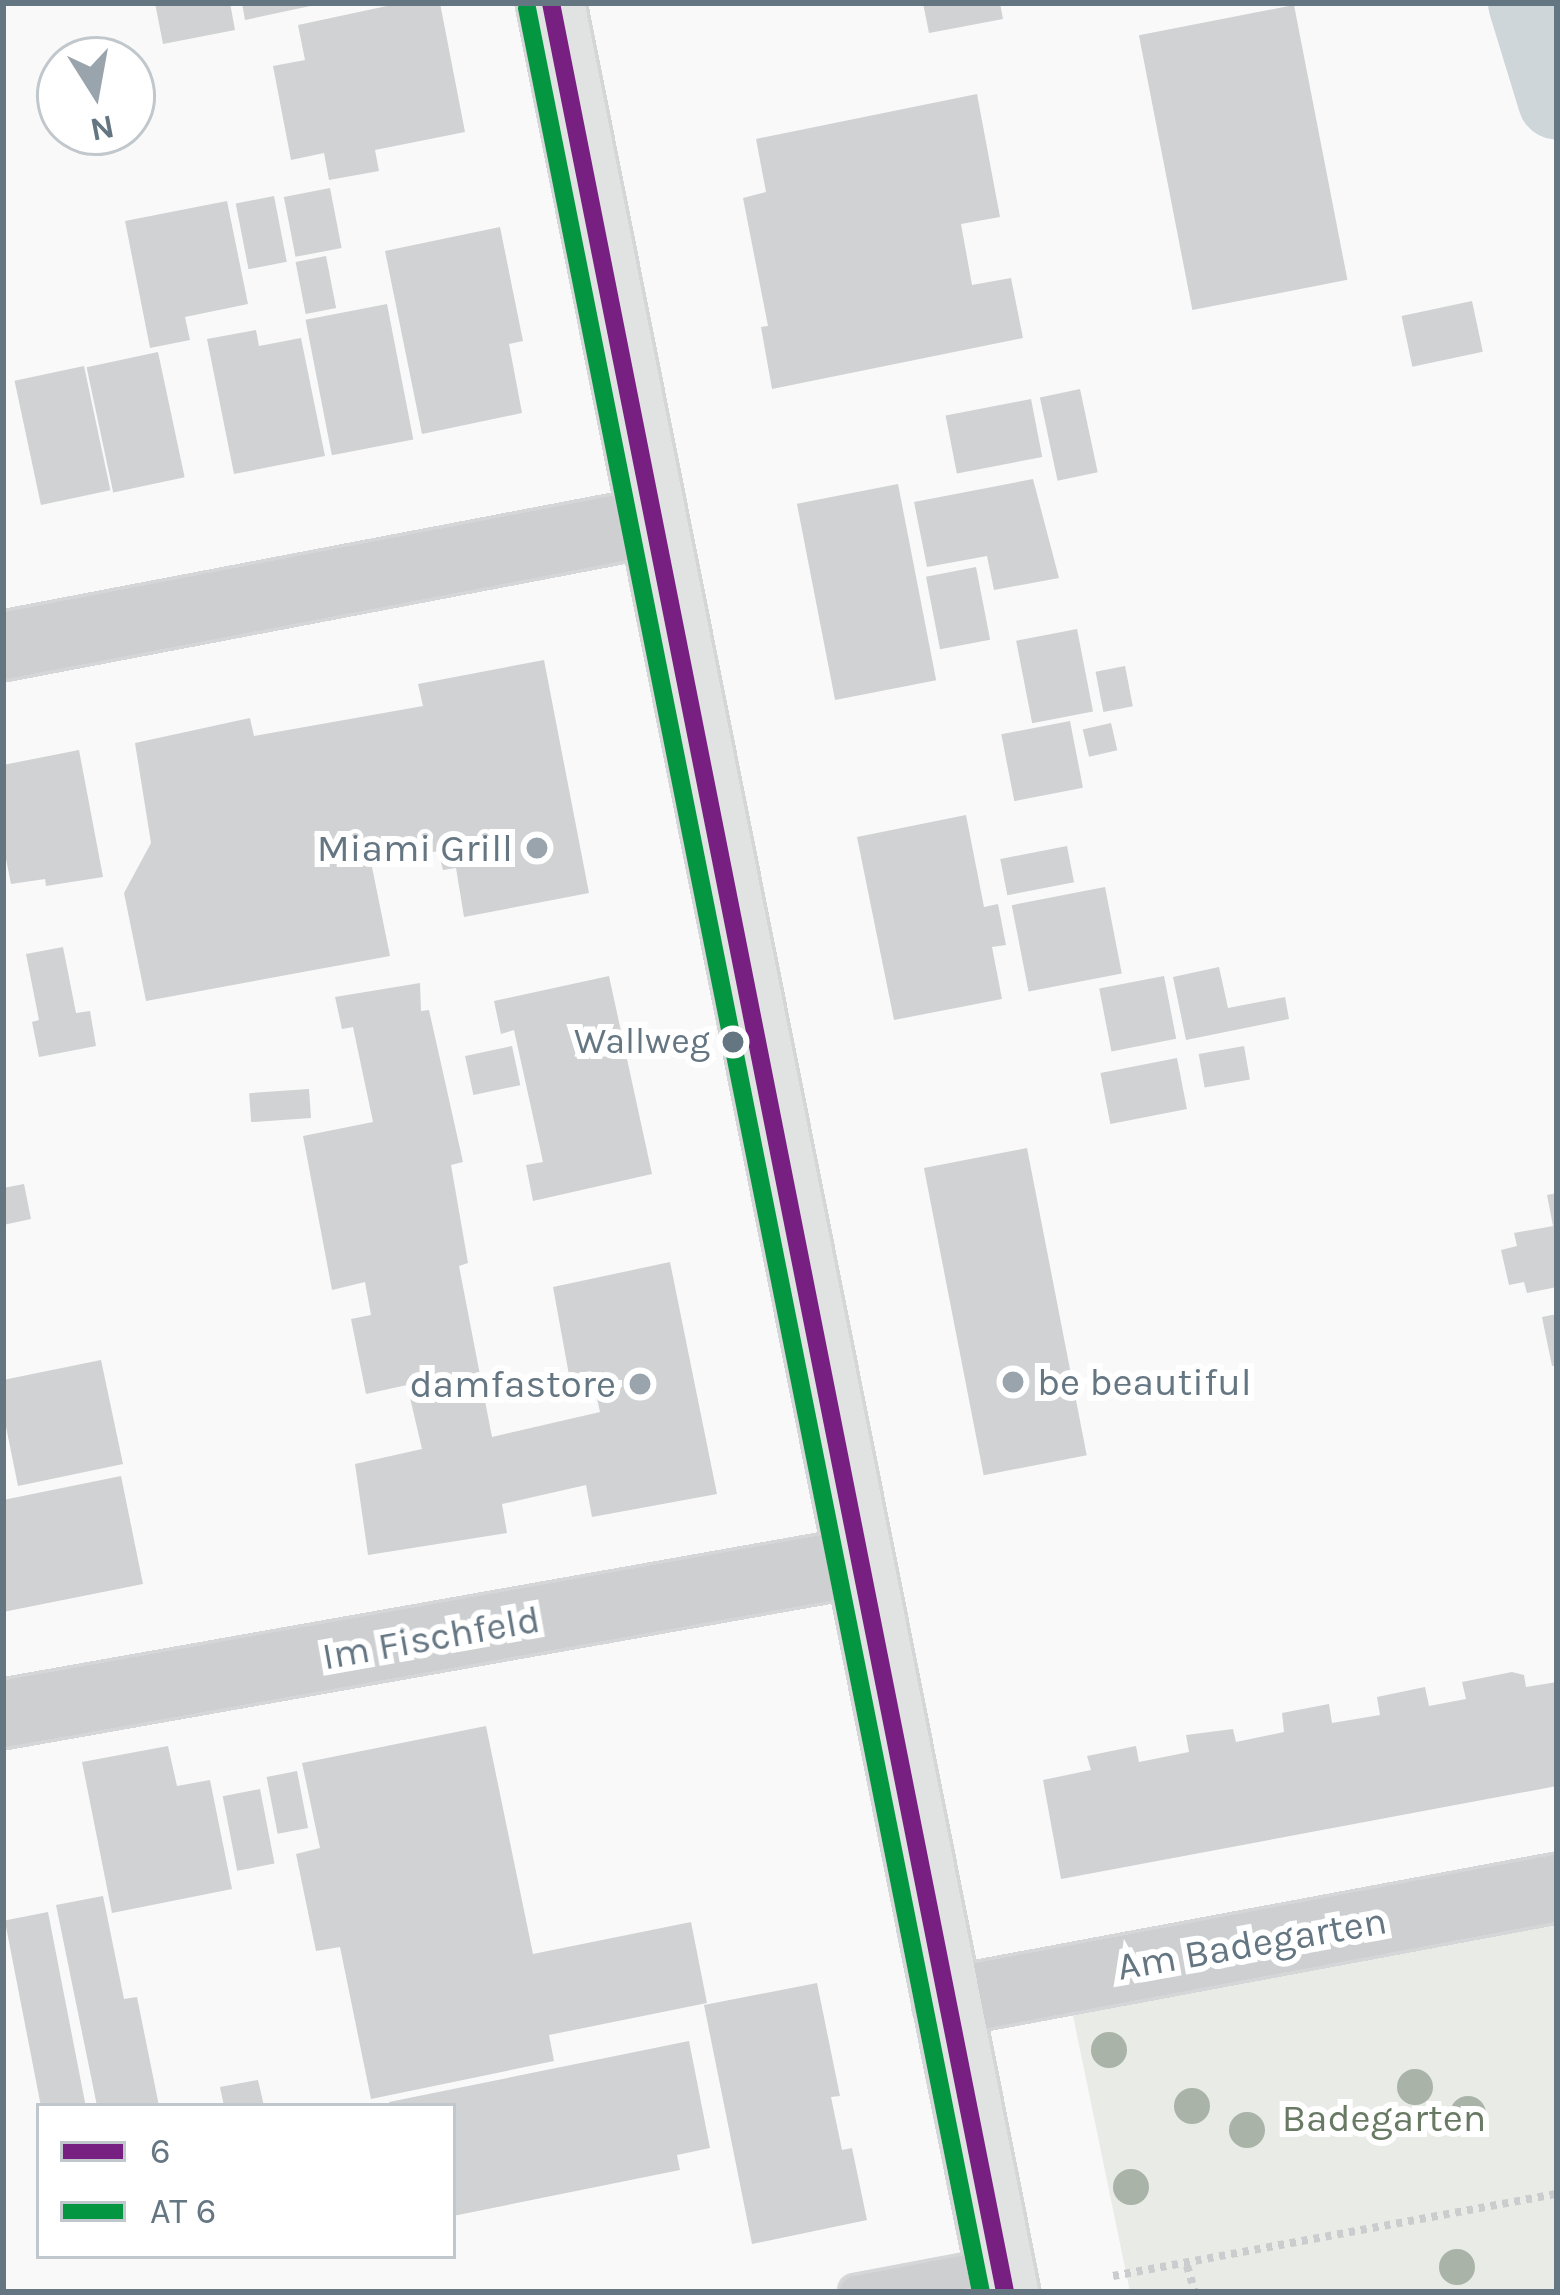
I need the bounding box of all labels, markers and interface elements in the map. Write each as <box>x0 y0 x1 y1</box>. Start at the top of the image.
north arrow <box>36 36 156 156</box>
text: N <box>87 107 118 149</box>
place label: Miami Grill <box>317 825 513 871</box>
marker: Miami Grill <box>524 835 550 861</box>
place label: Wallweg <box>574 1020 710 1064</box>
marker: Wallweg <box>722 1031 744 1053</box>
place label: be beautiful <box>1037 1359 1252 1405</box>
place label: damfastore <box>410 1361 616 1407</box>
marker: be beautiful <box>1000 1369 1026 1395</box>
marker: damfastore <box>627 1371 653 1397</box>
street label: Im Fischfeld <box>318 1596 544 1680</box>
street label: Am Badegarten <box>1114 1897 1390 1991</box>
park label: Badegarten <box>1282 2095 1486 2141</box>
legend <box>36 2103 456 2259</box>
text: 6 <box>150 2130 171 2172</box>
text: AT 6 <box>150 2190 216 2232</box>

